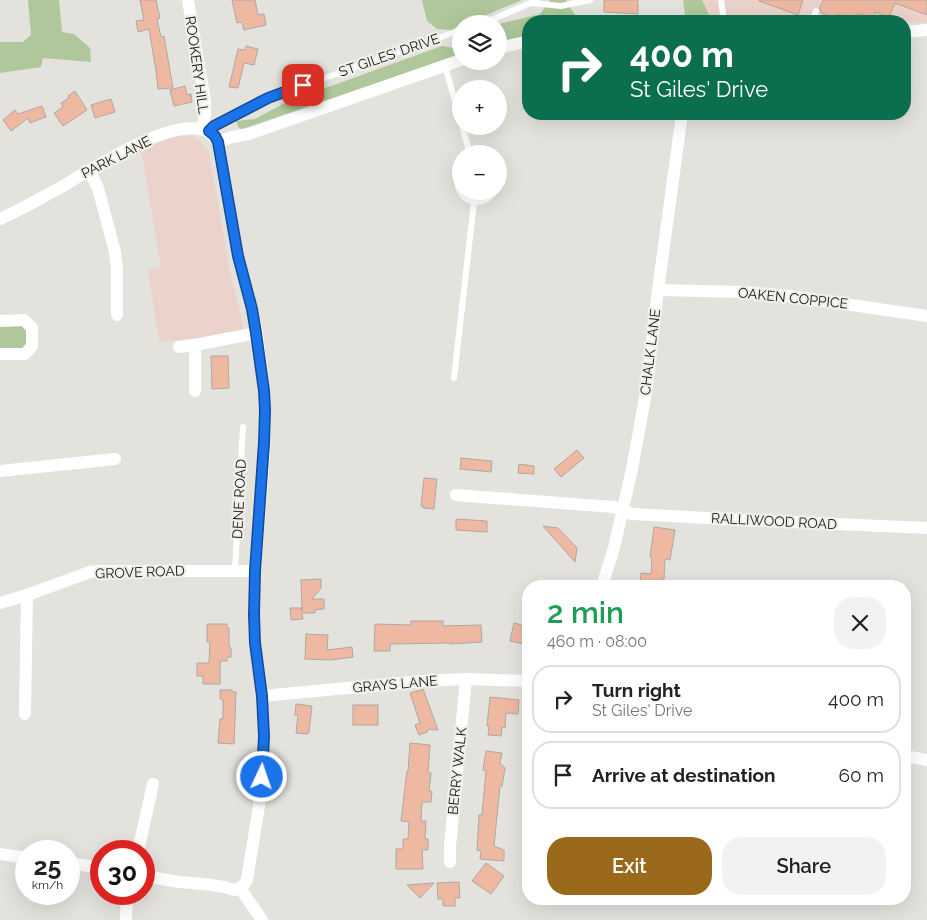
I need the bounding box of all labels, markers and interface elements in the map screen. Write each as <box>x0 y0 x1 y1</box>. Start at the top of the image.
street label: ROOKERY HILL <box>182 15 212 115</box>
map controls <box>452 15 507 200</box>
button: layers <box>452 15 507 70</box>
street label: ST GILES' DRIVE <box>337 30 441 80</box>
text: 400 m <box>630 34 734 75</box>
icon: right <box>547 35 612 100</box>
pin <box>282 64 324 106</box>
icon: arrive <box>289 71 317 99</box>
text: St Giles' Drive <box>630 76 768 102</box>
button: + <box>452 80 507 135</box>
street label: PARK LANE <box>79 133 153 181</box>
button: − <box>452 145 507 200</box>
street label: OAKEN COPPICE <box>737 284 849 312</box>
street label: CHALK LANE <box>637 308 663 396</box>
street label: DENE ROAD <box>229 459 249 539</box>
street label: RALLIWOOD ROAD <box>711 510 837 532</box>
street label: GROVE ROAD <box>95 562 185 582</box>
text: 2 min <box>547 595 624 630</box>
button: close <box>834 597 886 649</box>
text: 460 m · 08:00 <box>547 632 647 651</box>
street label: GRAYS LANE <box>352 672 438 696</box>
text: Turn right <box>592 679 681 701</box>
icon: right <box>549 685 577 713</box>
text: 400 m <box>828 688 884 710</box>
text: St Giles' Drive <box>592 701 692 720</box>
street label: BERRY WALK <box>444 726 470 816</box>
position arrow <box>235 750 287 802</box>
icon: arrive <box>549 761 577 789</box>
text: Arrive at destination <box>592 764 776 786</box>
text: 60 m <box>839 764 884 786</box>
button: Exit <box>547 837 712 895</box>
button: Share <box>722 837 886 895</box>
speed limit sign: 30 <box>90 840 155 905</box>
text: 25 <box>34 851 61 881</box>
text: km/h <box>32 878 63 892</box>

